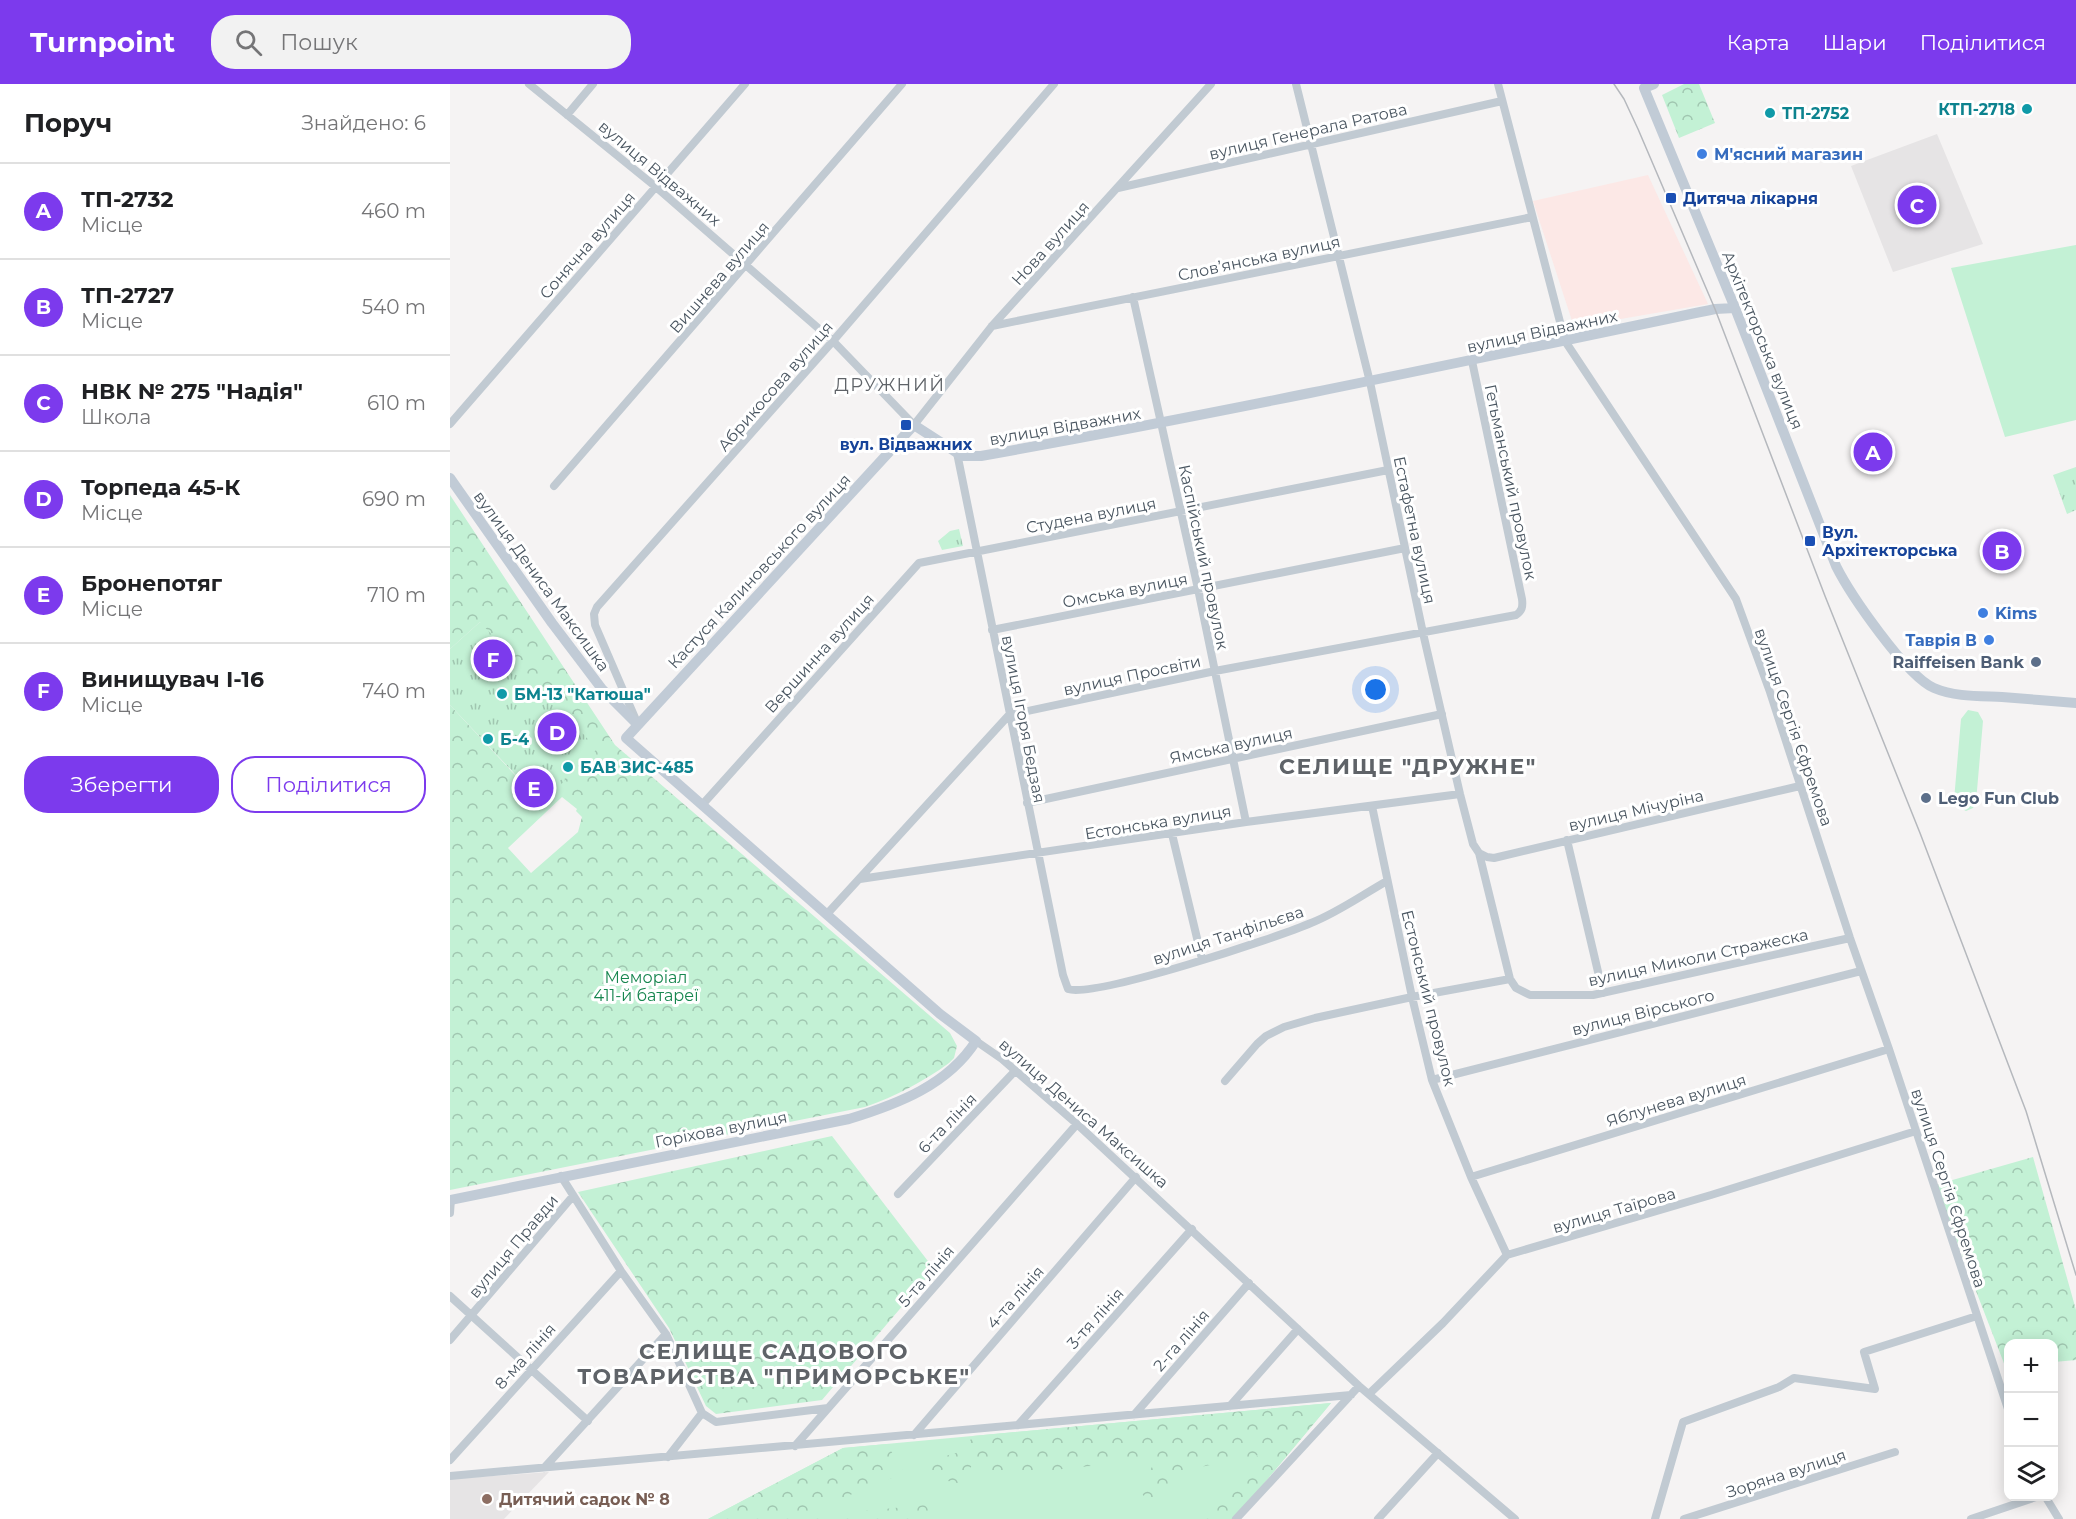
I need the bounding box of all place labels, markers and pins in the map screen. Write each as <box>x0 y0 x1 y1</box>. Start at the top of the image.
place label: КТП-2718 <box>1938 100 2015 119</box>
marker: КТП-2718 <box>2020 102 2034 116</box>
place label: ТП-2752 <box>1782 104 1849 123</box>
marker: ТП-2752 <box>1763 106 1777 120</box>
place label: М'ясний магазин <box>1714 145 1863 164</box>
marker: М'ясний магазин <box>1695 147 1709 161</box>
pin: C <box>1898 182 1936 228</box>
place label: Дитяча лікарня <box>1683 189 1818 208</box>
marker: Дитяча лікарня <box>1664 191 1678 205</box>
marker: вул. Відважних <box>899 418 913 432</box>
pin: A <box>1854 430 1892 475</box>
place label: вул. Відважних <box>840 435 973 454</box>
place label: Вул. Архітекторська <box>1822 523 1957 560</box>
pin: B <box>1982 528 2022 574</box>
marker: Вул. Архітекторська <box>1803 534 1817 548</box>
place label: Kims <box>1995 604 2037 623</box>
marker: Kims <box>1976 606 1990 620</box>
place label: Таврія В <box>1905 631 1977 650</box>
marker: Таврія В <box>1982 633 1996 647</box>
pin: F <box>474 636 513 682</box>
place label: Raiffeisen Bank <box>1892 653 2025 672</box>
marker: Raiffeisen Bank <box>2029 655 2043 669</box>
place label: БМ-13 "Катюша" <box>514 685 651 704</box>
marker: БМ-13 "Катюша" <box>495 687 509 701</box>
pin: D <box>538 710 576 754</box>
place label: Б-4 <box>500 730 529 749</box>
marker: Б-4 <box>481 732 495 746</box>
place label: БАВ ЗИС-485 <box>580 758 694 777</box>
marker: БАВ ЗИС-485 <box>561 760 575 774</box>
pin: E <box>514 766 554 810</box>
place label: Lego Fun Club <box>1938 789 2059 808</box>
marker: Lego Fun Club <box>1919 791 1933 805</box>
place label: Дитячий садок № 8 <box>499 1490 670 1509</box>
marker: Дитячий садок № 8 <box>480 1492 494 1506</box>

